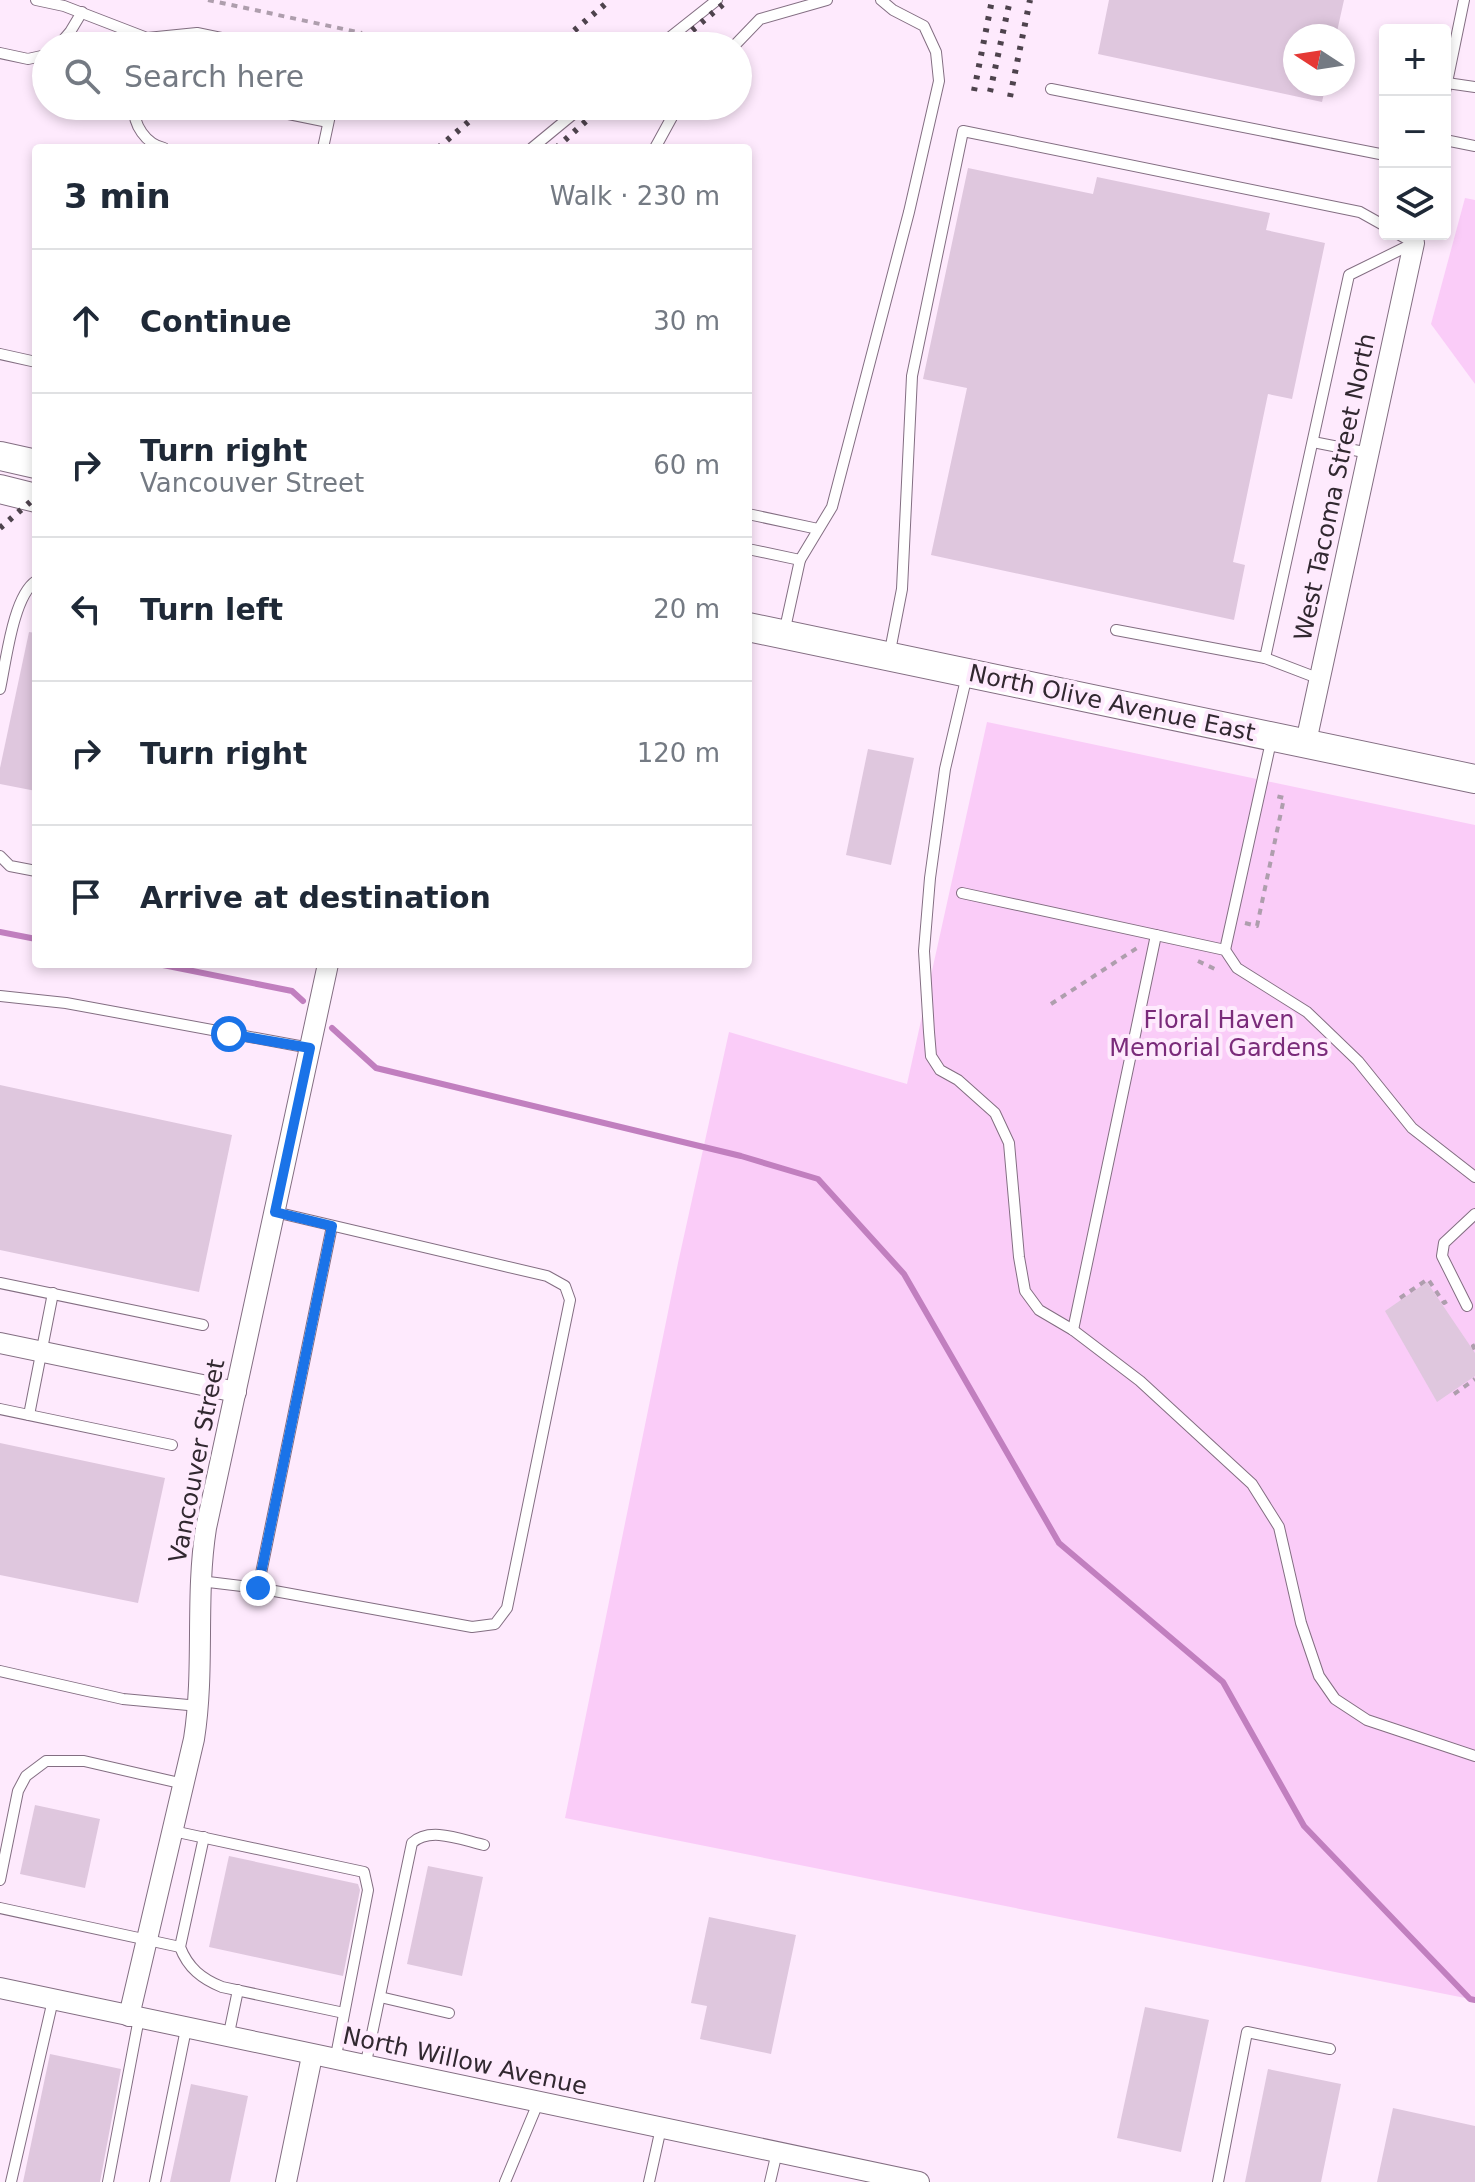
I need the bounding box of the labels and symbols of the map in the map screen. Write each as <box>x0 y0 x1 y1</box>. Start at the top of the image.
north arrow <box>1283 24 1355 96</box>
street label: West Tacoma Street North <box>1289 331 1381 643</box>
street label: North Olive Avenue East <box>966 659 1258 747</box>
park label: Floral Haven Memorial Gardens <box>1109 1006 1329 1062</box>
route start <box>211 1016 247 1052</box>
street label: Vancouver Street <box>164 1357 230 1565</box>
route end <box>240 1570 276 1606</box>
street label: North Willow Avenue <box>340 2021 590 2101</box>

